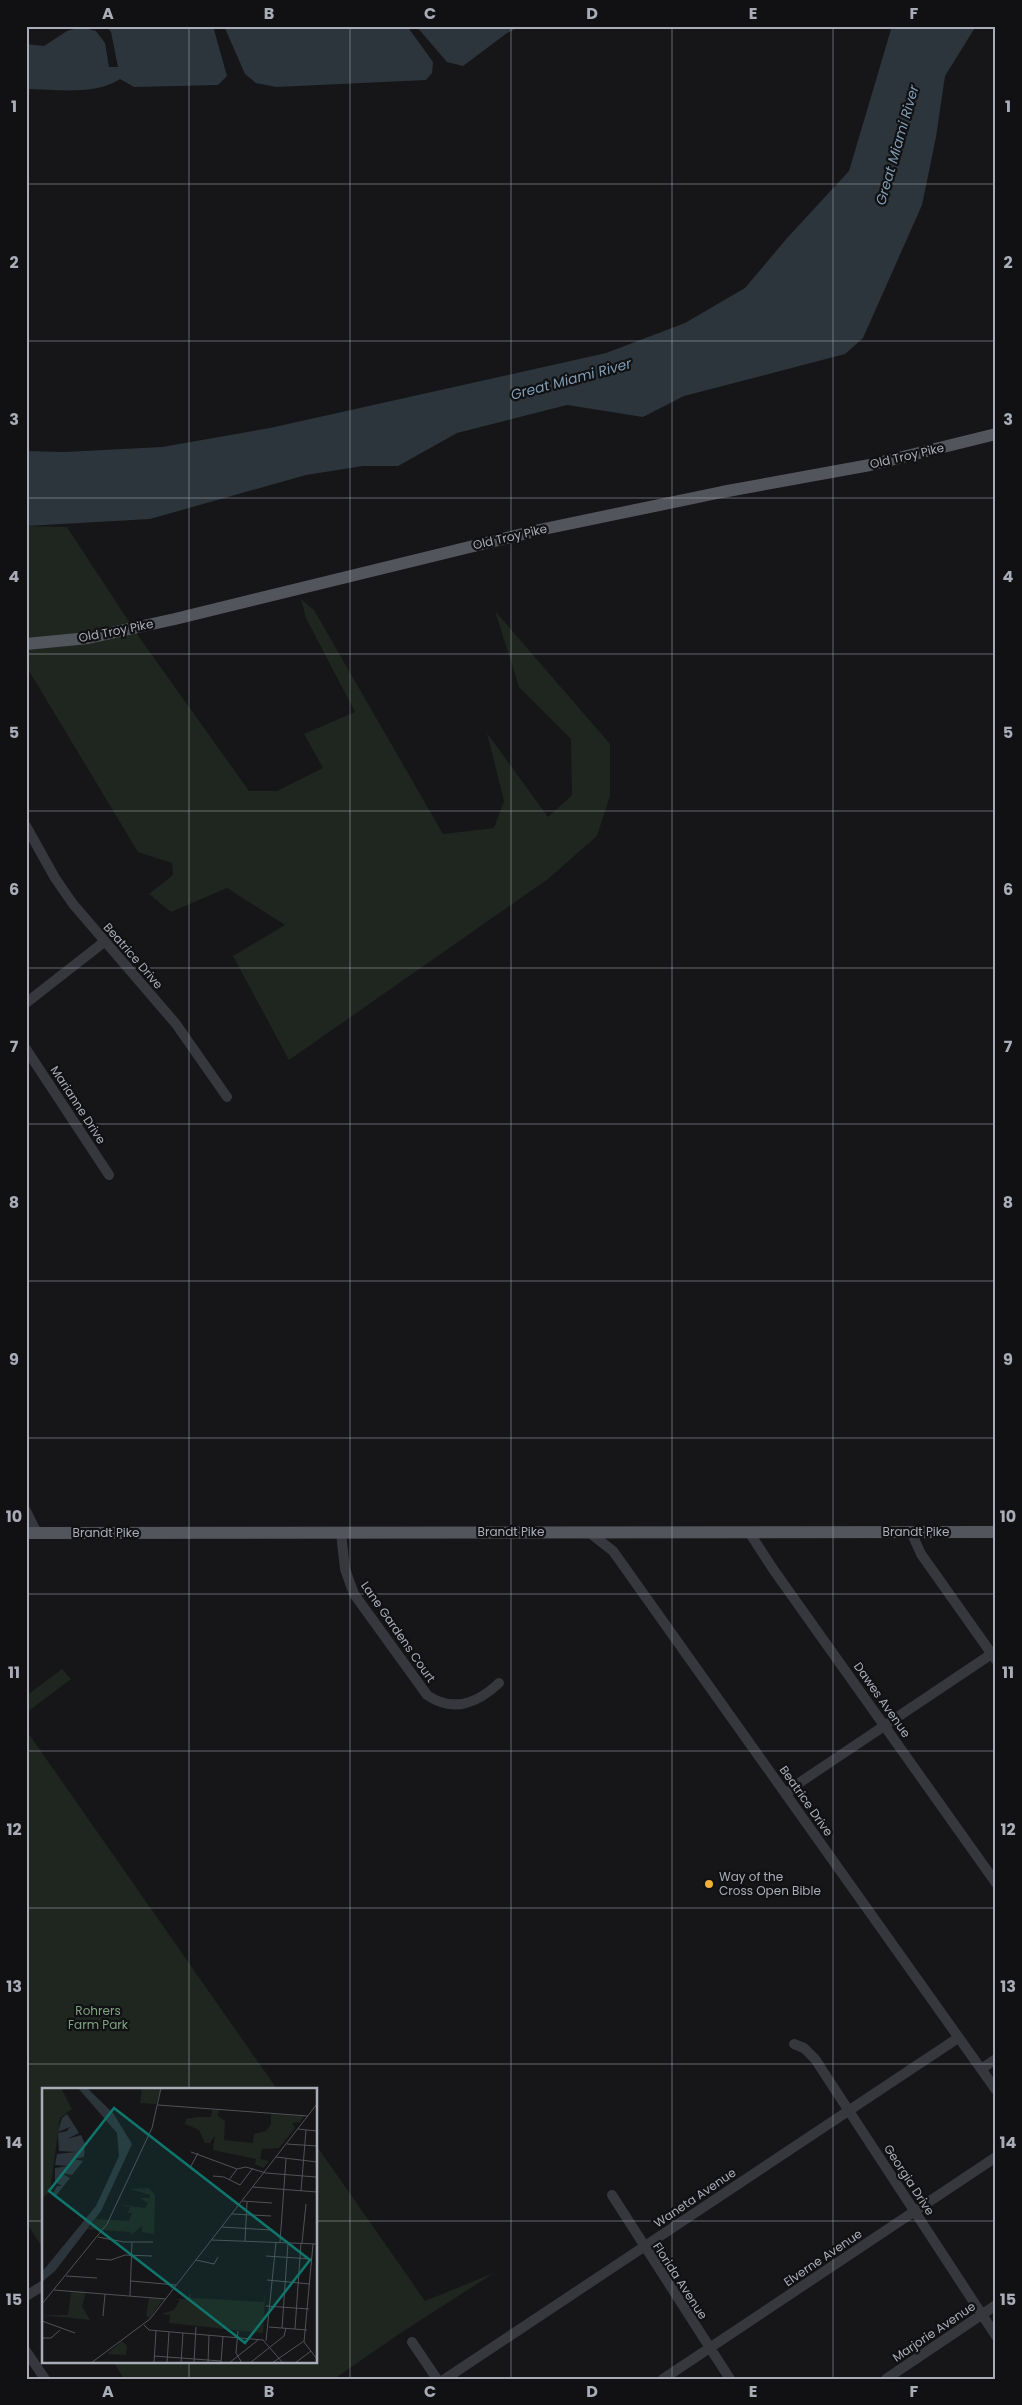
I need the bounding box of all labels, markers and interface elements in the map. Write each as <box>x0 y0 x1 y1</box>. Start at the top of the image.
text: A <box>102 2 114 25</box>
text: B <box>264 2 274 25</box>
text: C <box>424 2 436 25</box>
text: D <box>586 2 598 25</box>
text: E <box>749 2 757 25</box>
text: F <box>910 2 919 25</box>
water label: Great Miami River <box>870 82 924 207</box>
text: 1 <box>11 95 17 118</box>
text: 1 <box>1005 95 1011 118</box>
text: 2 <box>9 251 19 274</box>
text: 2 <box>1003 251 1013 274</box>
water label: Great Miami River <box>508 353 634 405</box>
text: 3 <box>9 408 19 431</box>
text: 3 <box>1003 408 1013 431</box>
street label: Old Troy Pike <box>868 439 946 472</box>
street label: Old Troy Pike <box>471 520 549 553</box>
text: 4 <box>9 565 20 588</box>
text: 4 <box>1003 565 1014 588</box>
street label: Old Troy Pike <box>77 615 155 646</box>
text: 5 <box>9 721 19 744</box>
text: 5 <box>1003 721 1013 744</box>
text: 6 <box>9 878 19 901</box>
text: 6 <box>1003 878 1013 901</box>
street label: Beatrice Drive <box>100 919 167 992</box>
text: 7 <box>10 1035 19 1058</box>
text: 7 <box>1004 1035 1013 1058</box>
street label: Marianne Drive <box>47 1062 110 1147</box>
text: 8 <box>9 1191 19 1214</box>
text: 8 <box>1003 1191 1013 1214</box>
text: 9 <box>9 1348 19 1371</box>
text: 9 <box>1003 1348 1013 1371</box>
text: 10 <box>6 1505 22 1528</box>
text: 10 <box>1000 1505 1016 1528</box>
street label: Brandt Pike <box>478 1523 544 1540</box>
street label: Brandt Pike <box>883 1523 949 1540</box>
street label: Brandt Pike <box>73 1524 139 1541</box>
street label: Lane Gardens Court <box>357 1578 440 1686</box>
street label: Dawes Avenue <box>850 1659 915 1741</box>
text: 11 <box>8 1661 20 1684</box>
text: 11 <box>1002 1661 1014 1684</box>
street label: Beatrice Drive <box>776 1762 837 1839</box>
text: 12 <box>6 1818 22 1841</box>
text: 12 <box>1000 1818 1016 1841</box>
place label: Way of the Cross Open Bible <box>719 1868 821 1899</box>
marker: Way of the Cross Open Bible <box>703 1878 715 1890</box>
text: 13 <box>6 1975 22 1998</box>
text: 13 <box>1000 1975 1016 1998</box>
park label: Rohrers Farm Park <box>68 2002 129 2033</box>
inset map <box>42 2088 318 2362</box>
text: 14 <box>6 2131 23 2154</box>
text: 14 <box>1000 2131 1017 2154</box>
street label: Georgia Drive <box>880 2141 939 2218</box>
street label: Waneta Avenue <box>650 2164 739 2231</box>
street label: Elverne Avenue <box>780 2225 865 2290</box>
street label: Florida Avenue <box>649 2239 712 2323</box>
text: 15 <box>6 2288 22 2311</box>
text: 15 <box>1000 2288 1016 2311</box>
street label: Marjorie Avenue <box>889 2297 979 2366</box>
text: A <box>102 2380 114 2403</box>
text: B <box>264 2380 274 2403</box>
text: C <box>424 2380 436 2403</box>
text: D <box>586 2380 598 2403</box>
text: E <box>749 2380 757 2403</box>
text: F <box>910 2380 919 2403</box>

